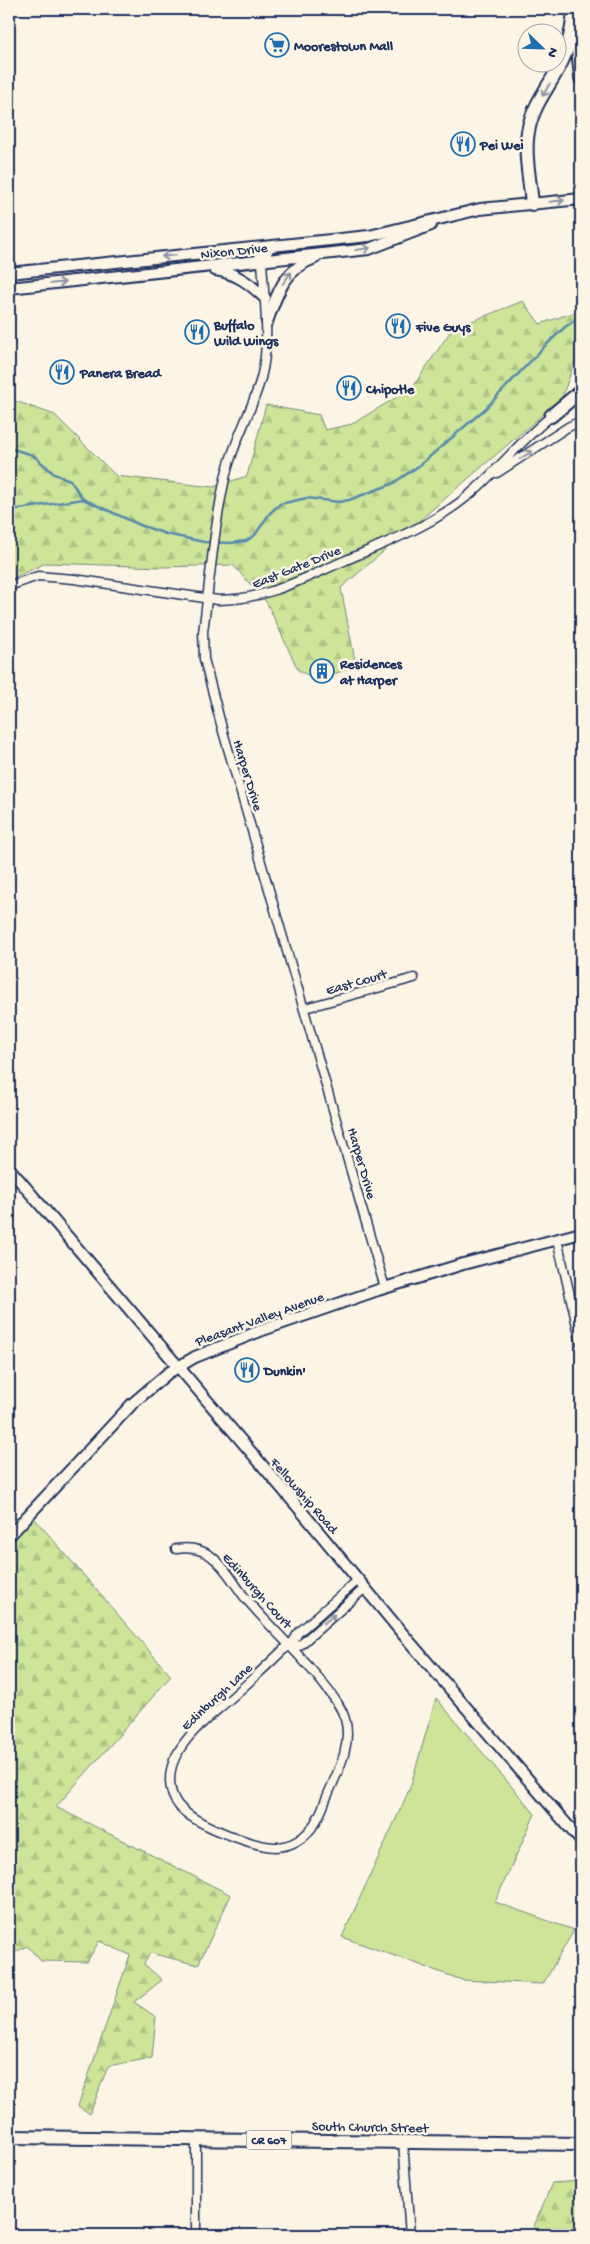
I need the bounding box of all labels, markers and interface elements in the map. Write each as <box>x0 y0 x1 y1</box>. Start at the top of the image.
north arrow <box>518 22 568 72</box>
supermarket icon: Moorestown Mall <box>264 32 290 58</box>
place label: Moorestown Mall <box>294 39 393 56</box>
text: N <box>542 45 561 60</box>
one-way arrow <box>541 83 551 98</box>
restaurant icon: Pei Wei <box>450 131 476 157</box>
place label: Pei Wei <box>479 138 523 155</box>
one-way arrow <box>549 196 565 206</box>
street label: Nixon Drive <box>200 240 269 264</box>
one-way arrow <box>354 244 370 254</box>
one-way arrow <box>161 251 177 261</box>
one-way arrow <box>282 271 292 285</box>
one-way arrow <box>49 278 65 288</box>
restaurant icon: Five Guys <box>385 313 411 339</box>
place label: Buffalo Wild Wings <box>213 318 279 351</box>
restaurant icon: Buffalo Wild Wings <box>184 319 210 345</box>
place label: Five Guys <box>415 320 471 337</box>
restaurant icon: Panera Bread <box>49 359 75 385</box>
place label: Panera Bread <box>79 366 163 383</box>
restaurant icon: Chipotle <box>336 375 362 401</box>
place label: Chipotle <box>365 382 415 399</box>
one-way arrow <box>519 450 533 460</box>
street label: East Gate Drive <box>250 543 344 594</box>
place label: Residences at Harper <box>339 657 403 690</box>
building icon: Residences at Harper <box>309 658 335 684</box>
street label: Harper Drive <box>228 738 266 814</box>
street label: East Court <box>324 966 390 1000</box>
street label: Harper Drive <box>342 1126 379 1202</box>
street label: Pleasant Valley Avenue <box>192 1289 327 1352</box>
restaurant icon: Dunkin' <box>234 1357 260 1383</box>
place label: Dunkin' <box>262 1364 306 1381</box>
street label: Fellowship Road <box>265 1454 342 1539</box>
street label: Edinburgh Court <box>218 1550 296 1634</box>
one-way arrow <box>322 1613 335 1624</box>
street label: Edinburgh Lane <box>179 1660 257 1735</box>
street label: South Church Street <box>312 2119 430 2138</box>
road number: CR 607 <box>246 2130 292 2150</box>

